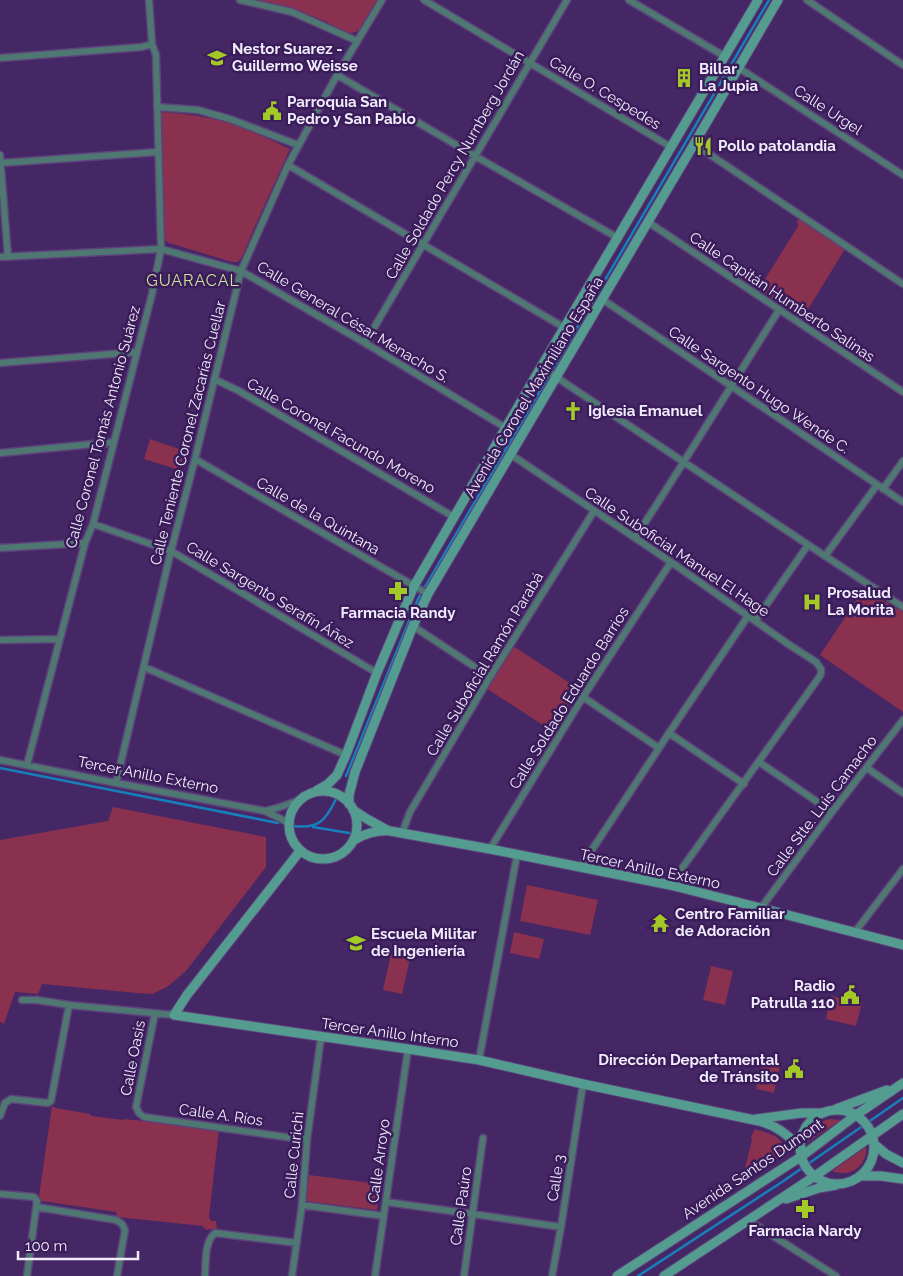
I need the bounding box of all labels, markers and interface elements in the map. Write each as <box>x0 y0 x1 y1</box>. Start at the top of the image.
place label: Nestor Suarez - Guillermo Weisse <box>232 40 358 75</box>
school or university icon: Nestor Suarez - Guillermo Weisse <box>206 47 228 69</box>
street label: Calle Soldado Percy Nurnberg Jordán <box>382 47 528 283</box>
street label: Calle O. Cespedes <box>546 53 664 133</box>
place label: Billar La Jupia <box>699 60 758 95</box>
building icon: Billar La Jupia <box>673 67 695 89</box>
street label: Calle Urgel <box>791 81 866 139</box>
place label: Parroquia San Pedro y San Pablo <box>287 93 416 128</box>
public building icon: Parroquia San Pedro y San Pablo <box>261 100 283 122</box>
restaurant icon: Pollo patolandia <box>692 135 714 157</box>
place label: Pollo patolandia <box>718 137 836 155</box>
street label: Calle Capitán Humberto Salinas <box>686 228 878 366</box>
street label: Calle General César Menacho S. <box>254 257 452 387</box>
district label: GUARACAL <box>146 271 240 290</box>
street label: Avenida Coronel Maximiliano España <box>461 273 607 501</box>
street label: Calle Teniente Coronel Zacarías Cuellar <box>146 298 230 567</box>
street label: Calle Coronel Tomás Antonio Suárez <box>62 304 144 550</box>
street label: Calle Sargento Hugo Wende C. <box>665 322 853 458</box>
street label: Calle Coronel Facundo Moreno <box>243 374 439 498</box>
church icon: Iglesia Emanuel <box>562 400 584 422</box>
place label: Iglesia Emanuel <box>588 402 703 420</box>
street label: Calle de la Quintana <box>253 473 383 559</box>
street label: Calle Suboficial Manuel El Hage <box>581 483 773 621</box>
street label: Calle Sargento Serafín Áñez <box>183 538 357 652</box>
street label: Calle Suboficial Ramón Parabá <box>423 569 547 759</box>
pharmacy icon: Farmacia Randy <box>387 580 409 602</box>
place label: Prosalud La Morita <box>827 584 894 619</box>
hospital icon: Prosalud La Morita <box>801 591 823 613</box>
place label: Farmacia Randy <box>341 604 456 622</box>
street label: Calle Soldado Eduardo Barrios <box>505 604 633 792</box>
street label: Calle Stte. Luis Camacho <box>763 732 881 880</box>
street label: Tercer Anillo Externo <box>76 753 220 797</box>
street label: Tercer Anillo Externo <box>578 845 722 893</box>
place label: Centro Familiar de Adoración <box>675 905 785 940</box>
temple icon: Centro Familiar de Adoración <box>649 912 671 934</box>
place label: Escuela Militar de Ingeniería <box>371 925 477 960</box>
school or university icon: Escuela Militar de Ingeniería <box>345 932 367 954</box>
place label: Radio Patrulla 110 <box>751 977 835 1012</box>
public building icon: Radio Patrulla 110 <box>839 984 861 1006</box>
street label: Tercer Anillo Interno <box>320 1014 460 1052</box>
street label: Calle Oasis <box>117 1019 149 1097</box>
place label: Dirección Departamental de Tránsito <box>598 1051 779 1086</box>
public building icon: Dirección Departamental de Tránsito <box>783 1058 805 1080</box>
street label: Calle A. Ríos <box>178 1100 264 1130</box>
street label: Calle Curichi <box>280 1111 308 1199</box>
street label: Avenida Santos Dumont <box>679 1115 827 1223</box>
street label: Calle Arroyo <box>364 1118 394 1204</box>
street label: Calle 3 <box>543 1153 569 1203</box>
street label: Calle Paúro <box>447 1165 475 1247</box>
pharmacy icon: Farmacia Nardy <box>794 1198 816 1220</box>
place label: Farmacia Nardy <box>748 1222 862 1240</box>
scale bar <box>18 1228 138 1260</box>
text: 100 m <box>25 1237 67 1255</box>

